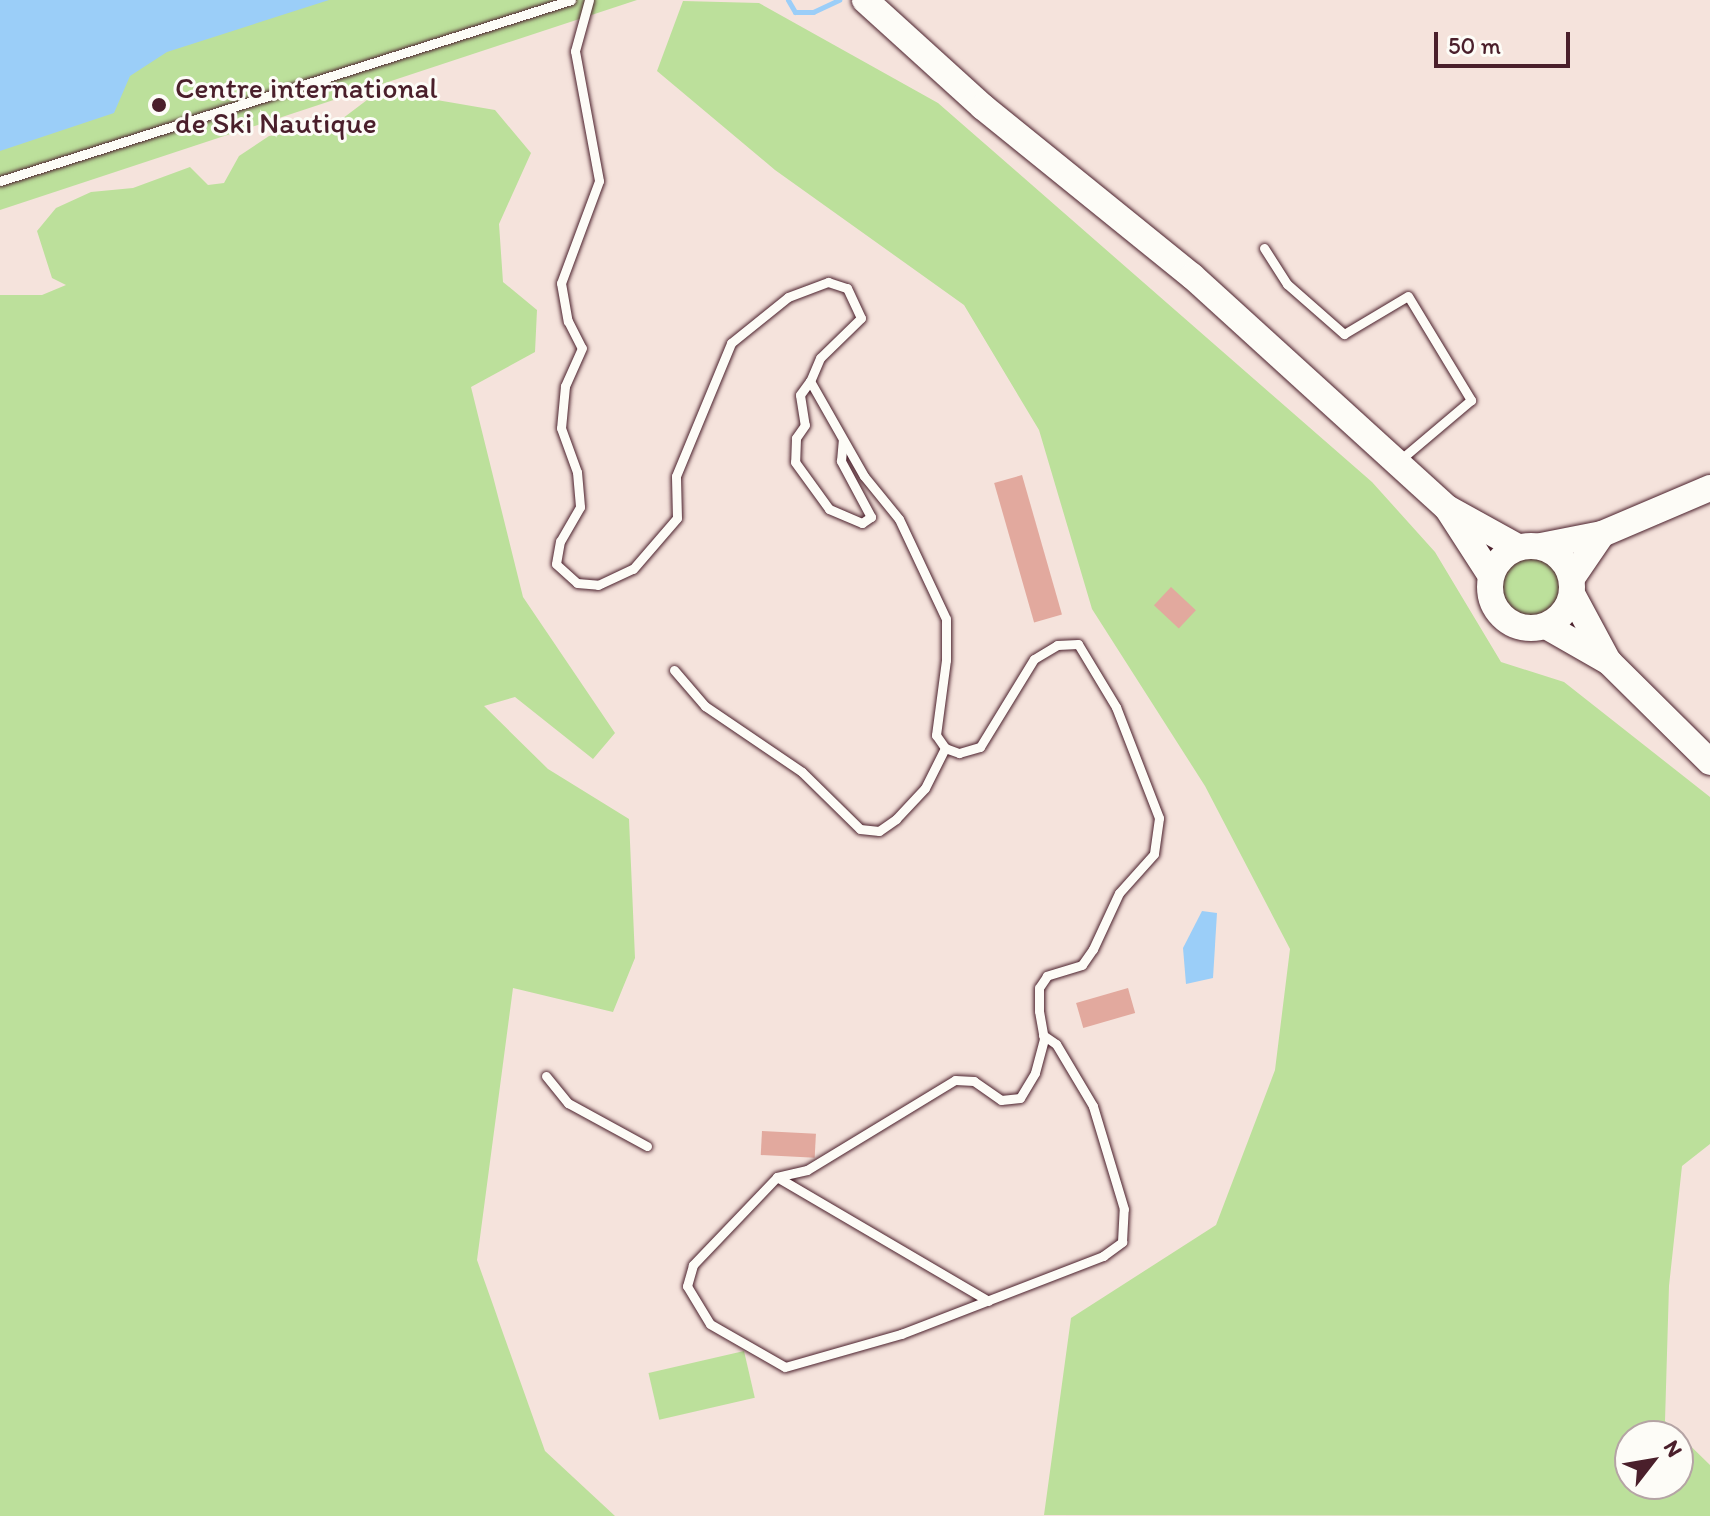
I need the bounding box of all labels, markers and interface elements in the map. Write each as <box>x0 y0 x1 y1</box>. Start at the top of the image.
scale bar <box>1438 16 1574 66</box>
text: 50 m <box>1448 31 1501 60</box>
place label: Centre international de Ski Nautique <box>175 70 439 140</box>
marker: Centre international de Ski Nautique <box>150 96 168 114</box>
north arrow <box>1614 1420 1694 1500</box>
text: N <box>1658 1435 1689 1462</box>

